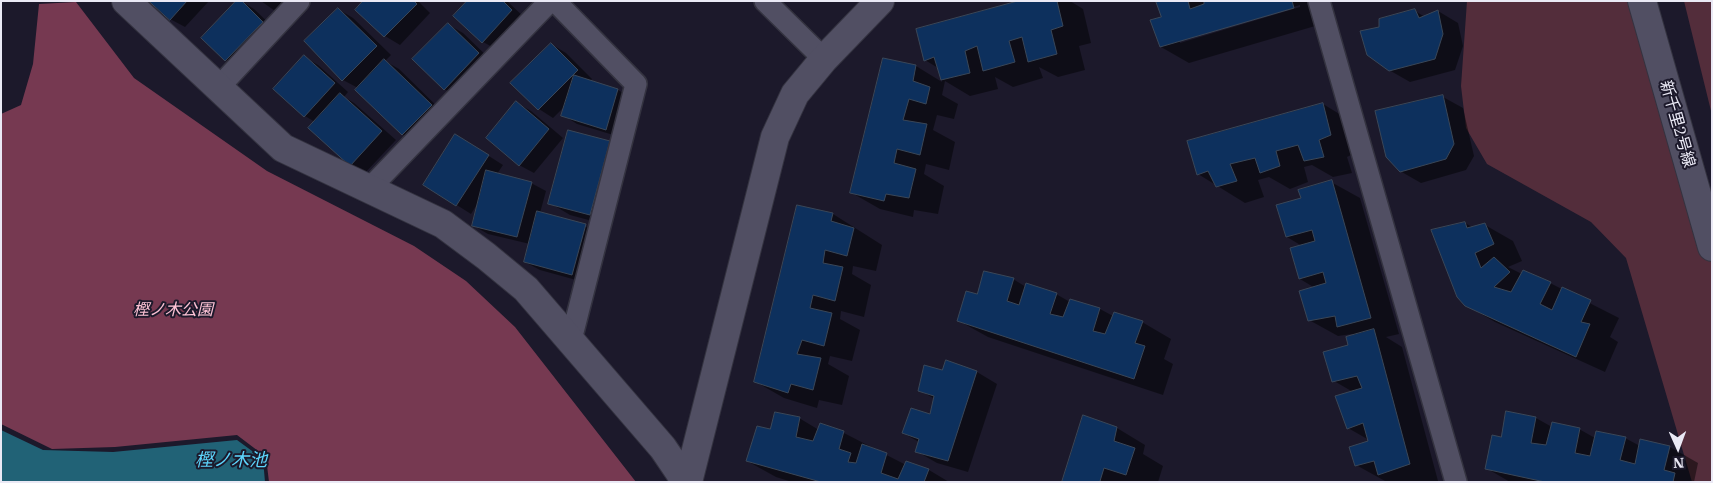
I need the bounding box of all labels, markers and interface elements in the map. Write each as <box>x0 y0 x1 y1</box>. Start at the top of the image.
street label: 新千里2号線 <box>1655 78 1699 170</box>
park label: 樫ノ木公園 <box>133 300 213 320</box>
north arrow <box>1653 423 1703 473</box>
water label: 樫ノ木池 <box>195 450 267 472</box>
text: N <box>1673 454 1684 472</box>

